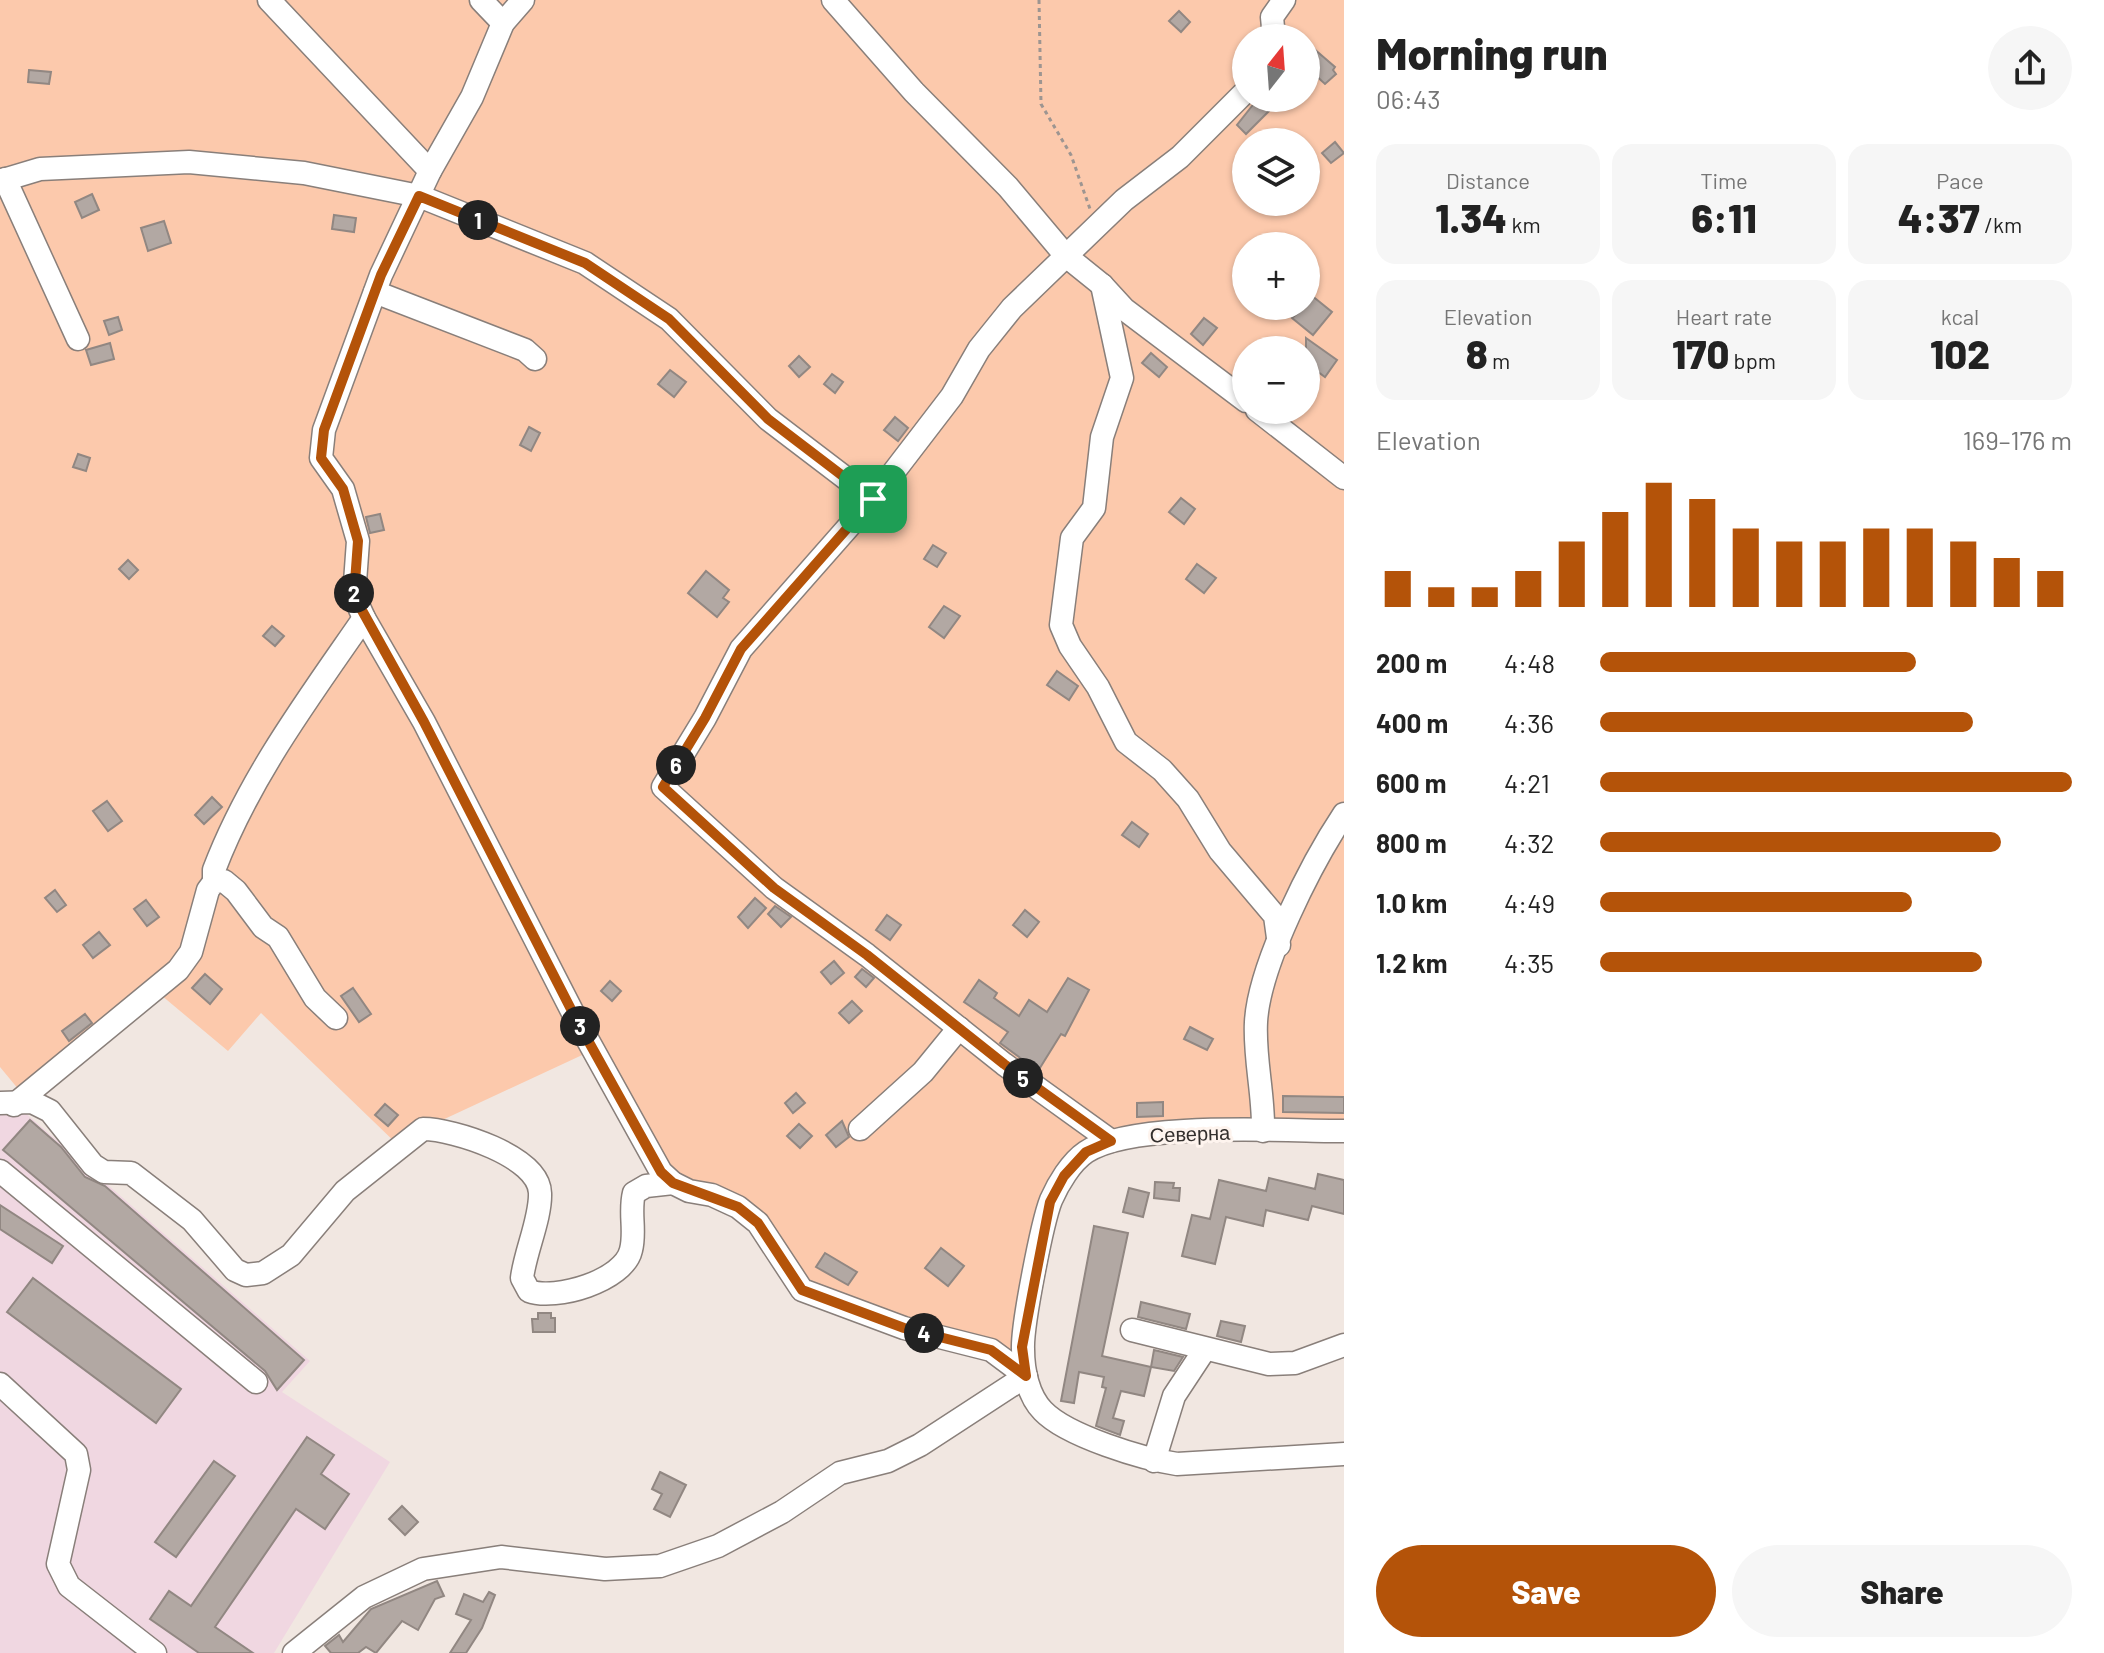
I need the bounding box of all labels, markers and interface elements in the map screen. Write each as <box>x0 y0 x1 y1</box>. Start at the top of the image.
north arrow <box>1232 24 1320 112</box>
map controls <box>1232 24 1320 424</box>
text: Morning run <box>1376 26 1608 79</box>
button: share <box>1988 26 2072 110</box>
text: 06:43 <box>1376 83 1441 114</box>
button: layers <box>1232 128 1320 216</box>
text: Distance <box>1446 167 1530 193</box>
text: Time <box>1700 167 1748 193</box>
text: Pace <box>1936 167 1984 193</box>
text: 1.34 <box>1435 193 1507 241</box>
text: 6:11 <box>1691 193 1757 241</box>
text: 4:37 <box>1898 193 1980 241</box>
pin: 1 <box>458 200 498 240</box>
text: 1 <box>474 207 482 233</box>
text: km <box>1507 211 1541 237</box>
text: /km <box>1980 211 2022 237</box>
button: + <box>1232 232 1320 320</box>
text: Elevation <box>1444 303 1532 329</box>
text: Heart rate <box>1676 303 1772 329</box>
text: kcal <box>1941 303 1979 329</box>
text: 8 <box>1466 329 1488 377</box>
text: 170 <box>1672 329 1729 377</box>
text: 102 <box>1930 329 1990 377</box>
button: − <box>1232 336 1320 424</box>
text: m <box>1488 347 1510 373</box>
text: bpm <box>1729 347 1776 373</box>
text: Elevation <box>1376 424 1481 455</box>
text: 169–176 m <box>1963 424 2072 455</box>
pin <box>839 465 907 533</box>
icon: arrive <box>851 477 895 521</box>
pin: 2 <box>334 573 374 613</box>
text: 2 <box>348 580 360 606</box>
text: 200 m <box>1376 647 1447 678</box>
text: 4:48 <box>1504 647 1555 678</box>
text: 400 m <box>1376 707 1448 738</box>
text: 4:36 <box>1504 707 1554 738</box>
pin: 6 <box>656 745 696 785</box>
text: 6 <box>670 752 682 778</box>
text: 600 m <box>1376 767 1447 798</box>
text: 4:21 <box>1504 767 1550 798</box>
text: 800 m <box>1376 827 1447 858</box>
text: 4:32 <box>1504 827 1554 858</box>
text: 1.0 km <box>1376 887 1447 918</box>
text: 4:49 <box>1504 887 1555 918</box>
text: 1.2 km <box>1376 947 1448 978</box>
text: 4:35 <box>1504 947 1554 978</box>
pin: 3 <box>560 1006 600 1046</box>
text: 3 <box>574 1013 586 1039</box>
pin: 5 <box>1003 1058 1043 1098</box>
text: 5 <box>1017 1065 1029 1091</box>
street label: Северна <box>1149 1120 1231 1146</box>
pin: 4 <box>904 1313 944 1353</box>
text: 4 <box>917 1320 931 1346</box>
button: Save <box>1376 1545 1716 1637</box>
button: Share <box>1732 1545 2072 1637</box>

